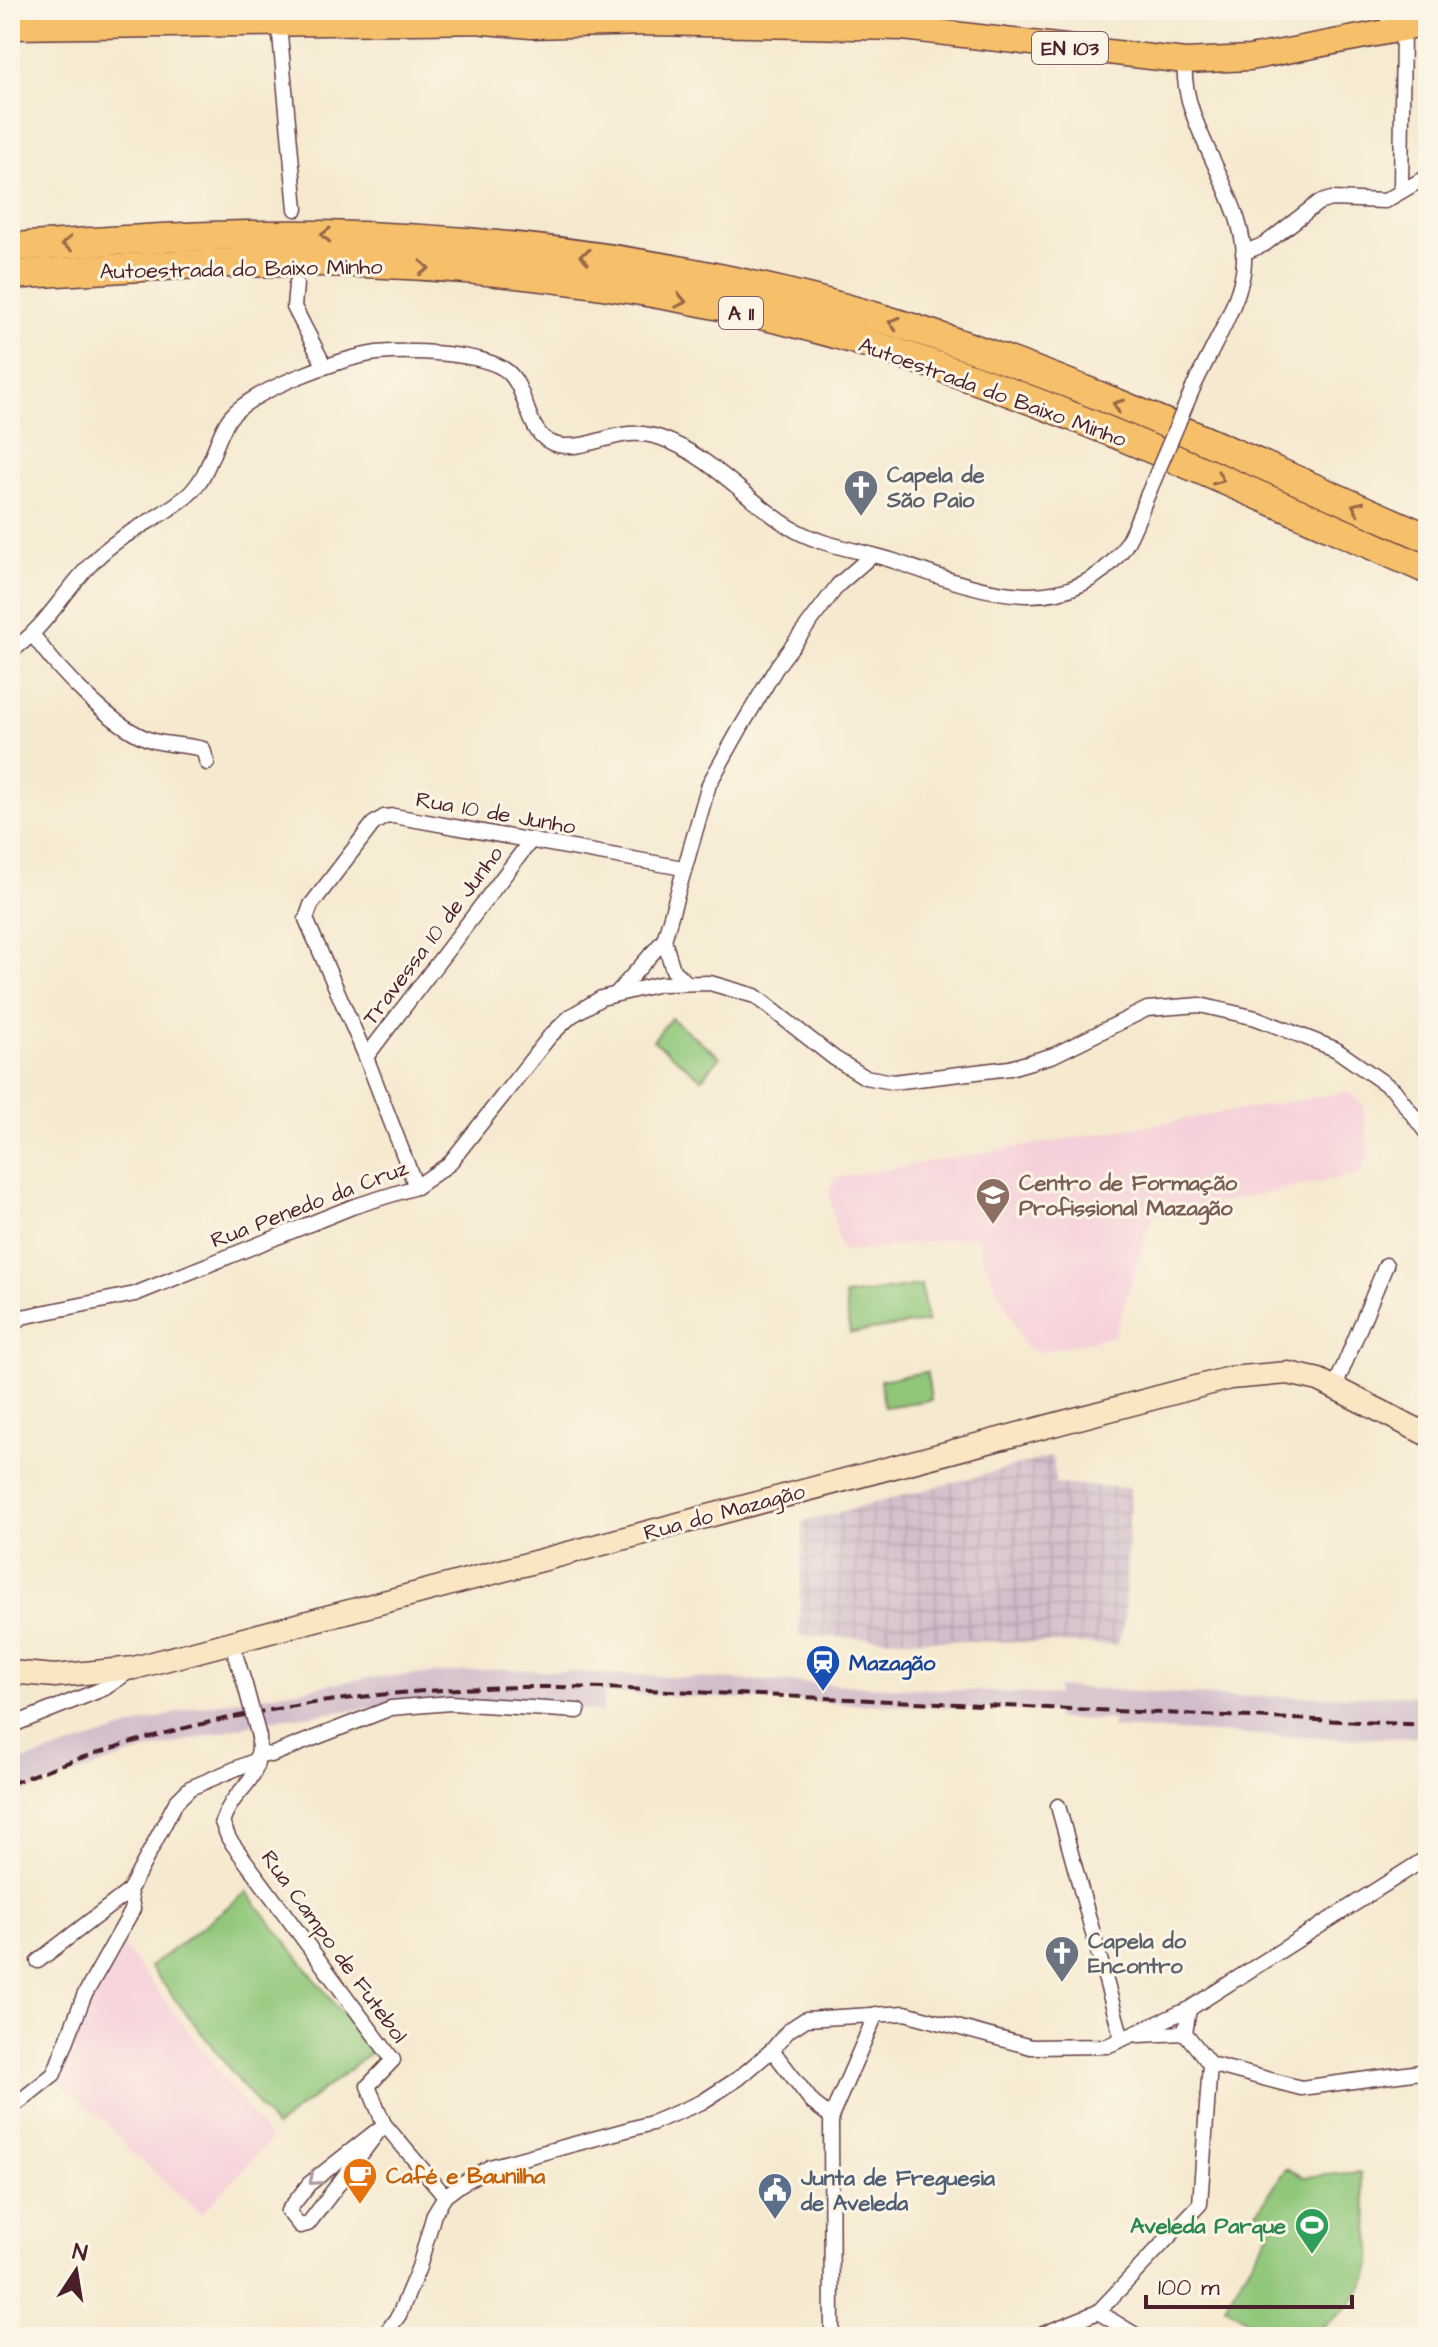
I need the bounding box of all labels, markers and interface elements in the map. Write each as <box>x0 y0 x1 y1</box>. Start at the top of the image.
road number: EN 103 <box>1032 32 1108 64</box>
one-way arrow <box>319 226 332 244</box>
one-way arrow <box>60 235 73 252</box>
one-way arrow <box>578 247 591 264</box>
street label: Autoestrada do Baixo Minho <box>99 252 383 287</box>
one-way arrow <box>418 259 430 276</box>
one-way arrow <box>674 292 687 309</box>
road number: A 11 <box>719 297 763 329</box>
one-way arrow <box>887 316 901 332</box>
street label: Autoestrada do Baixo Minho <box>854 329 1131 456</box>
one-way arrow <box>1112 398 1126 415</box>
place label: Capela de São Paio <box>886 460 985 516</box>
church icon: Capela de São Paio <box>842 468 880 518</box>
one-way arrow <box>1211 469 1225 485</box>
one-way arrow <box>1350 501 1365 517</box>
street label: Rua 10 de Junho <box>414 784 579 843</box>
street label: Travessa 10 de Junho <box>356 839 511 1032</box>
street label: Rua Penedo da Cruz <box>206 1152 413 1256</box>
place label: Centro de Formação Profissional Mazagão <box>1019 1168 1238 1225</box>
school or university icon: Centro de Formação Profissional Mazagão <box>974 1176 1012 1226</box>
street label: Rua do Mazagão <box>640 1476 809 1550</box>
station icon: Mazagão <box>804 1643 842 1693</box>
place label: Mazagão <box>849 1648 936 1680</box>
street label: Rua Campo de Futebol <box>253 1844 414 2050</box>
place label: Capela do Encontro <box>1088 1926 1187 1982</box>
church icon: Capela do Encontro <box>1043 1934 1081 1984</box>
cafe icon: Café e Baunilha <box>341 2156 379 2206</box>
place label: Café e Baunilha <box>386 2161 546 2192</box>
place label: Junta de Freguesia de Aveleda <box>800 2163 996 2219</box>
one-way arrow <box>309 2171 324 2185</box>
public building icon: Junta de Freguesia de Aveleda <box>756 2171 794 2221</box>
sports icon: Aveleda Parque <box>1293 2206 1331 2256</box>
place label: Aveleda Parque <box>1130 2211 1286 2242</box>
north arrow <box>36 2231 116 2311</box>
text: N <box>70 2236 90 2270</box>
scale bar <box>1146 2259 1352 2309</box>
text: 100 m <box>1158 2271 1220 2305</box>

